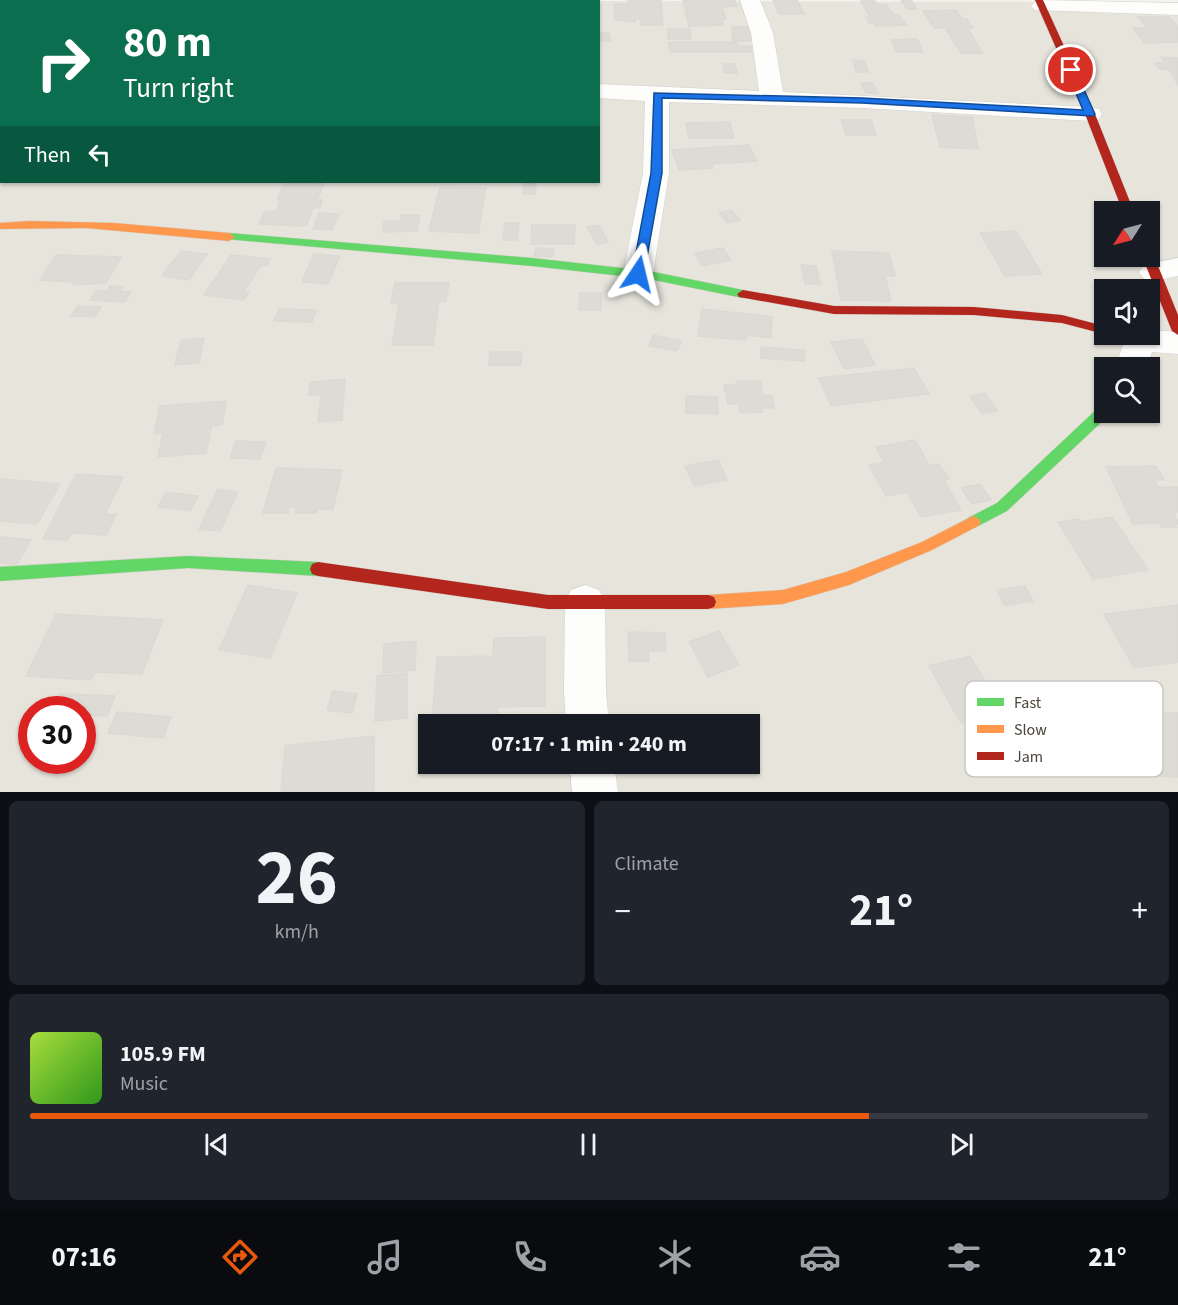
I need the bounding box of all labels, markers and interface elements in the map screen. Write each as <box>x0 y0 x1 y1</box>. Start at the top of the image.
text: 80 m <box>123 13 212 73</box>
icon: right <box>24 24 102 102</box>
pin <box>1045 44 1096 95</box>
icon: arrive <box>1054 53 1087 86</box>
text: Turn right <box>123 69 234 108</box>
icon: left <box>83 138 116 171</box>
text: Then <box>24 139 71 171</box>
north arrow <box>1094 201 1160 267</box>
map controls <box>1094 201 1160 423</box>
position arrow <box>606 242 670 306</box>
button: sound <box>1094 279 1160 345</box>
button: search <box>1094 357 1160 423</box>
legend <box>965 681 1163 777</box>
text: Fast <box>1014 692 1042 714</box>
speed limit sign: 30 <box>18 696 96 774</box>
text: Slow <box>1014 719 1047 741</box>
text: 07:17 · 1 min · 240 m <box>491 728 687 760</box>
text: Jam <box>1014 746 1043 768</box>
text: 26 <box>256 823 338 934</box>
text: Climate <box>615 850 679 878</box>
text: 21° <box>849 879 913 943</box>
text: − <box>615 888 631 935</box>
text: + <box>1132 888 1148 935</box>
text: km/h <box>275 918 319 946</box>
text: 105.9 FM <box>120 1038 206 1070</box>
text: Music <box>120 1070 168 1098</box>
icon: previous <box>200 1128 233 1161</box>
icon: pause <box>572 1128 605 1161</box>
icon: next <box>945 1128 978 1161</box>
icon: directions <box>219 1236 261 1278</box>
icon: music <box>364 1236 406 1278</box>
icon: phone <box>509 1236 551 1278</box>
icon: climate <box>654 1236 696 1278</box>
icon: car <box>799 1236 841 1278</box>
icon: filters <box>943 1236 985 1278</box>
text: 07:16 <box>51 1238 117 1277</box>
text: 21° <box>1088 1238 1127 1277</box>

